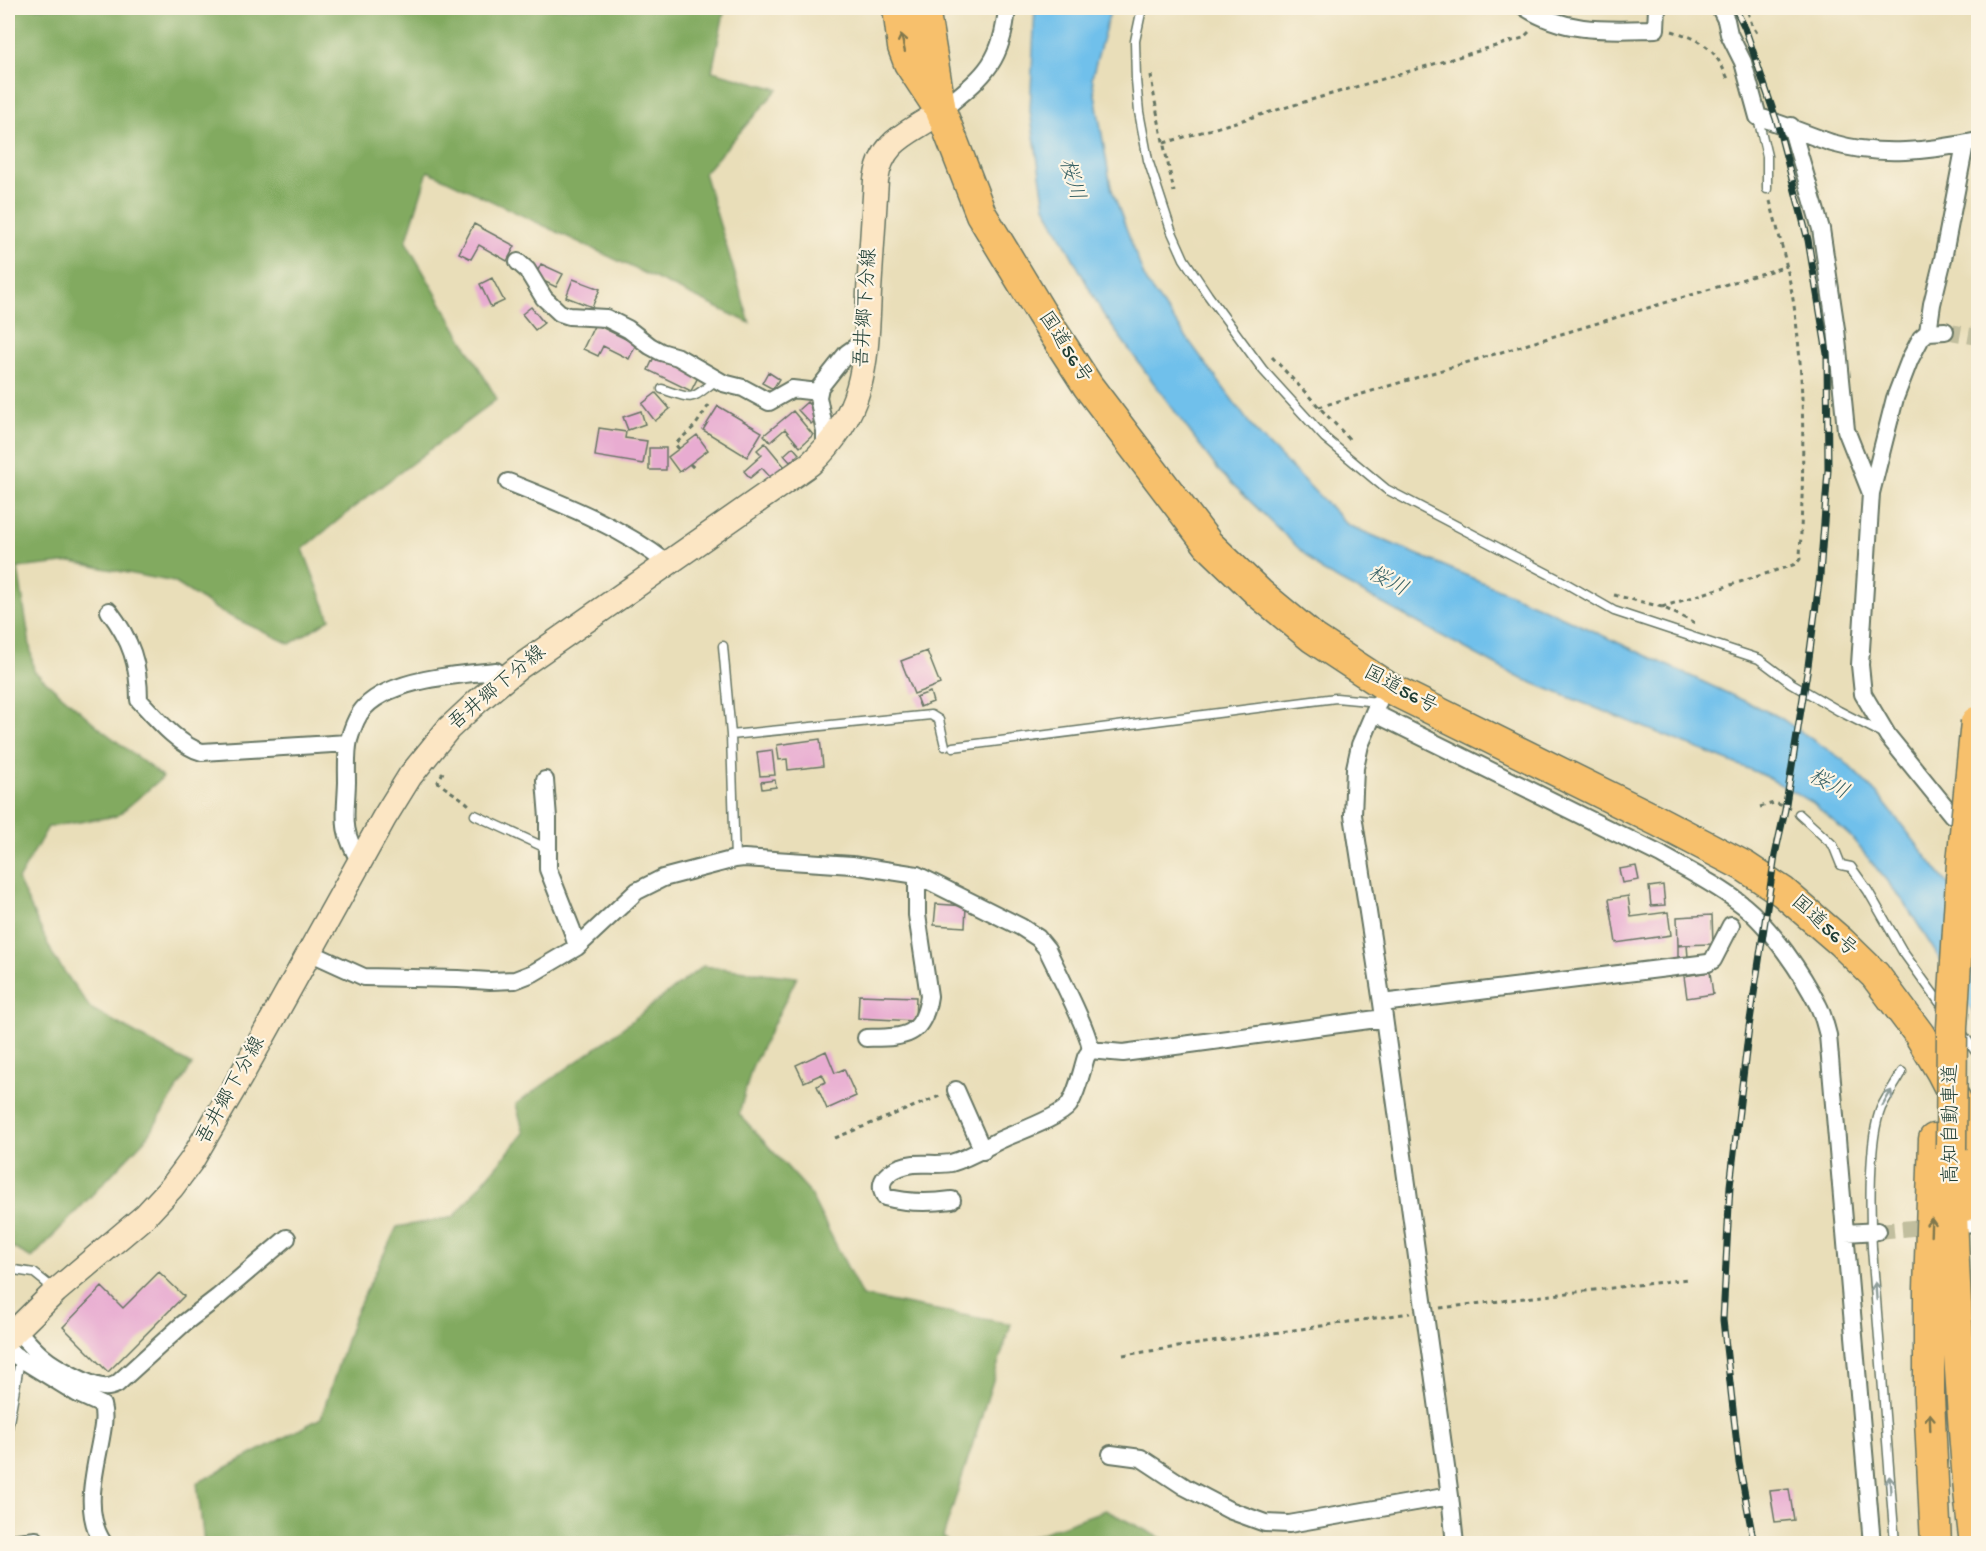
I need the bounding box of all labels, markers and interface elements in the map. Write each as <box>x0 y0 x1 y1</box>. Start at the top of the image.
one-way arrow <box>897 34 909 53</box>
water label: 桜川 <box>1052 156 1089 204</box>
street label: 吾井郷下分線 <box>849 247 883 369</box>
street label: 国道56号 <box>1032 307 1096 388</box>
water label: 桜川 <box>1363 561 1412 604</box>
street label: 吾井郷下分線 <box>443 640 551 736</box>
street label: 国道56号 <box>1359 661 1441 720</box>
water label: 桜川 <box>1804 764 1853 807</box>
street label: 国道56号 <box>1785 891 1861 963</box>
street label: 吾井郷下分線 <box>191 1032 271 1149</box>
street label: 高知自動車道 <box>1939 1064 1964 1184</box>
one-way arrow <box>1881 1090 1893 1107</box>
one-way arrow <box>1925 1218 1936 1238</box>
one-way arrow <box>1870 1281 1881 1301</box>
one-way arrow <box>1925 1413 1936 1433</box>
one-way arrow <box>1884 1476 1895 1496</box>

